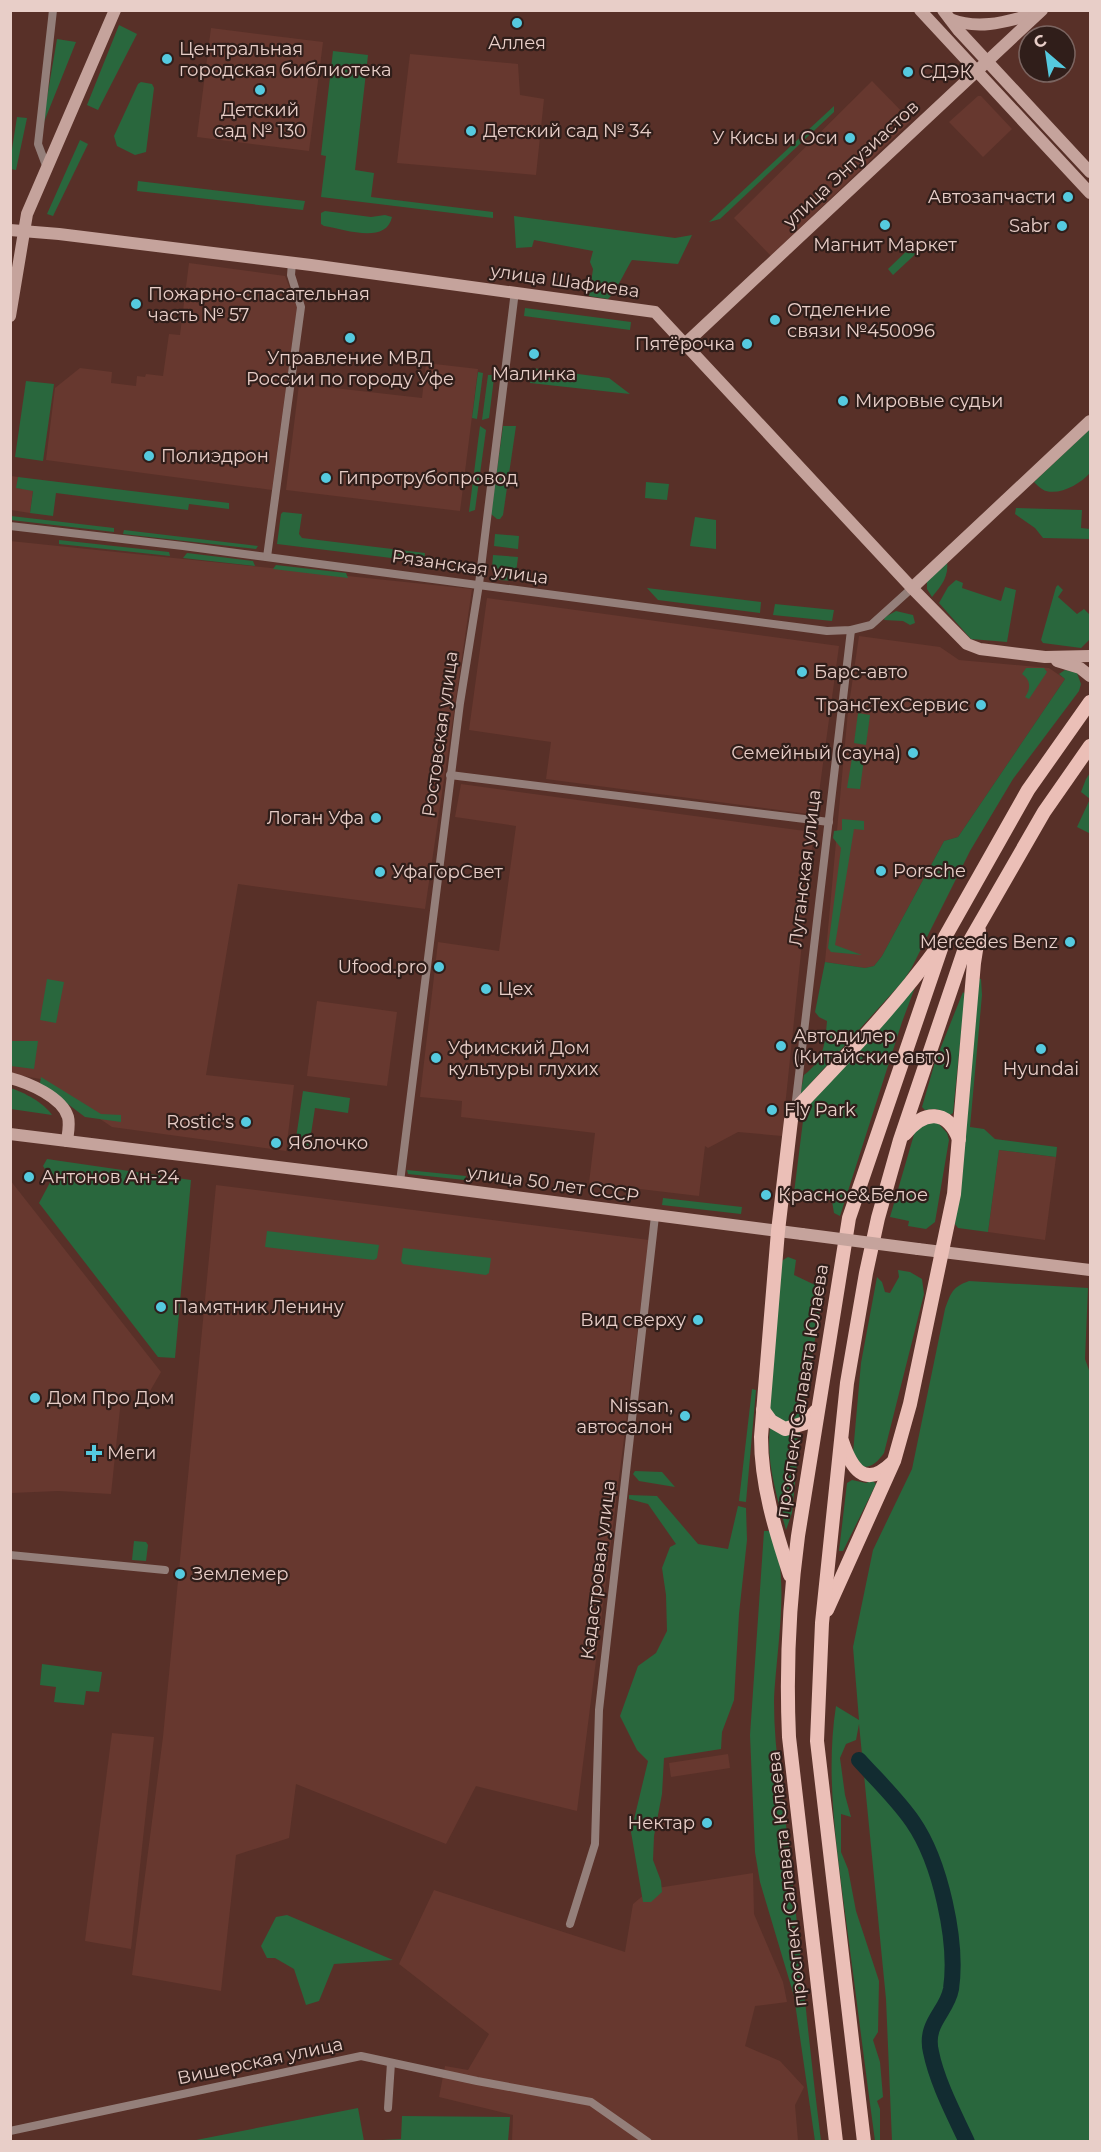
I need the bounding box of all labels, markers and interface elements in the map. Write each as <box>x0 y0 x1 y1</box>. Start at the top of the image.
marker: Аллея <box>510 16 524 30</box>
north arrow <box>1017 24 1077 84</box>
text: С <box>1030 30 1050 52</box>
place label: Аллея <box>488 32 546 54</box>
place label: Центральная городская библиотека <box>179 38 391 81</box>
marker: Центральная городская библиотека <box>160 52 174 66</box>
place label: СДЭК <box>920 61 973 83</box>
marker: СДЭК <box>901 65 915 79</box>
marker: Детский сад № 130 <box>253 83 267 97</box>
street label: улица Энтузиастов <box>778 96 923 233</box>
place label: Детский сад № 130 <box>214 99 306 142</box>
place label: Детский сад № 34 <box>483 120 651 142</box>
marker: Детский сад № 34 <box>464 124 478 138</box>
place label: У Кисы и Оси <box>712 127 838 149</box>
marker: У Кисы и Оси <box>843 131 857 145</box>
place label: Автозапчасти <box>928 186 1056 208</box>
marker: Автозапчасти <box>1061 190 1075 204</box>
place label: Sabr <box>1009 215 1050 237</box>
marker: Магнит Маркет <box>878 218 892 232</box>
marker: Sabr <box>1055 219 1069 233</box>
place label: Магнит Маркет <box>813 234 957 256</box>
street label: улица Шафиева <box>488 260 641 302</box>
place label: Пожарно-спасательная часть № 57 <box>148 283 370 326</box>
marker: Пожарно-спасательная часть № 57 <box>129 297 143 311</box>
place label: Отделение связи №450096 <box>787 299 935 342</box>
marker: Отделение связи №450096 <box>768 313 782 327</box>
marker: Управление МВД России по городу Уфе <box>343 331 357 345</box>
place label: Пятёрочка <box>635 333 735 355</box>
marker: Пятёрочка <box>740 337 754 351</box>
place label: Управление МВД России по городу Уфе <box>246 347 454 390</box>
marker: Малинка <box>527 347 541 361</box>
place label: Малинка <box>492 363 576 385</box>
place label: Мировые судьи <box>855 390 1003 412</box>
marker: Мировые судьи <box>836 394 850 408</box>
place label: Полиэдрон <box>161 445 269 467</box>
marker: Полиэдрон <box>142 449 156 463</box>
place label: Гипротрубопровод <box>338 467 518 489</box>
marker: Гипротрубопровод <box>319 471 333 485</box>
street label: Рязанская улица <box>390 545 550 589</box>
street label: Ростовская улица <box>417 650 463 818</box>
place label: Барс-авто <box>814 661 908 683</box>
marker: Барс-авто <box>795 665 809 679</box>
place label: ТрансТехСервис <box>816 694 969 716</box>
marker: ТрансТехСервис <box>974 698 988 712</box>
place label: Семейный (сауна) <box>731 742 901 764</box>
marker: Семейный (сауна) <box>906 746 920 760</box>
street label: Луганская улица <box>784 788 826 948</box>
place label: Логан Уфа <box>267 807 364 829</box>
marker: Логан Уфа <box>369 811 383 825</box>
place label: Porsche <box>893 860 966 882</box>
place label: УфаГорСвет <box>392 861 503 883</box>
marker: Porsche <box>874 864 888 878</box>
marker: УфаГорСвет <box>373 865 387 879</box>
place label: Mercedes Benz <box>920 931 1058 953</box>
marker: Mercedes Benz <box>1063 935 1077 949</box>
place label: Ufood.pro <box>338 956 427 978</box>
marker: Ufood.pro <box>432 960 446 974</box>
place label: Цех <box>498 978 533 1000</box>
marker: Цех <box>479 982 493 996</box>
place label: Автодилер (Китайские авто) <box>793 1025 951 1068</box>
place label: Уфимский Дом культуры глухих <box>448 1037 599 1080</box>
marker: Автодилер (Китайские авто) <box>774 1039 788 1053</box>
marker: Hyundai <box>1034 1042 1048 1056</box>
marker: Уфимский Дом культуры глухих <box>429 1051 443 1065</box>
place label: Hyundai <box>1003 1058 1079 1080</box>
place label: Fly Park <box>784 1099 856 1121</box>
marker: Fly Park <box>765 1103 779 1117</box>
place label: Rostic's <box>166 1111 234 1133</box>
marker: Rostic's <box>239 1115 253 1129</box>
place label: Яблочко <box>288 1132 368 1154</box>
marker: Яблочко <box>269 1136 283 1150</box>
street label: улица 50 лет СССР <box>465 1161 640 1207</box>
place label: Антонов Ан-24 <box>41 1166 179 1188</box>
marker: Антонов Ан-24 <box>22 1170 36 1184</box>
place label: Красное&Белое <box>778 1184 928 1206</box>
marker: Красное&Белое <box>759 1188 773 1202</box>
street label: проспект Салавата Юлаева <box>771 1262 833 1520</box>
place label: Памятник Ленину <box>173 1296 344 1318</box>
marker: Памятник Ленину <box>154 1300 168 1314</box>
place label: Вид сверху <box>580 1309 686 1331</box>
marker: Вид сверху <box>691 1313 705 1327</box>
place label: Дом Про Дом <box>47 1387 174 1409</box>
marker: Дом Про Дом <box>28 1391 42 1405</box>
place label: Nissan, автосалон <box>576 1395 673 1438</box>
marker: Nissan, автосалон <box>678 1409 692 1423</box>
place label: Меги <box>107 1442 156 1464</box>
marker: Меги <box>85 1444 103 1462</box>
street label: Кадастровая улица <box>576 1479 620 1661</box>
place label: Землемер <box>192 1563 289 1585</box>
marker: Землемер <box>173 1567 187 1581</box>
street label: проспект Салавата Юлаева <box>763 1750 811 2008</box>
place label: Нектар <box>627 1812 695 1834</box>
marker: Нектар <box>700 1816 714 1830</box>
street label: Вишерская улица <box>175 2033 345 2089</box>

